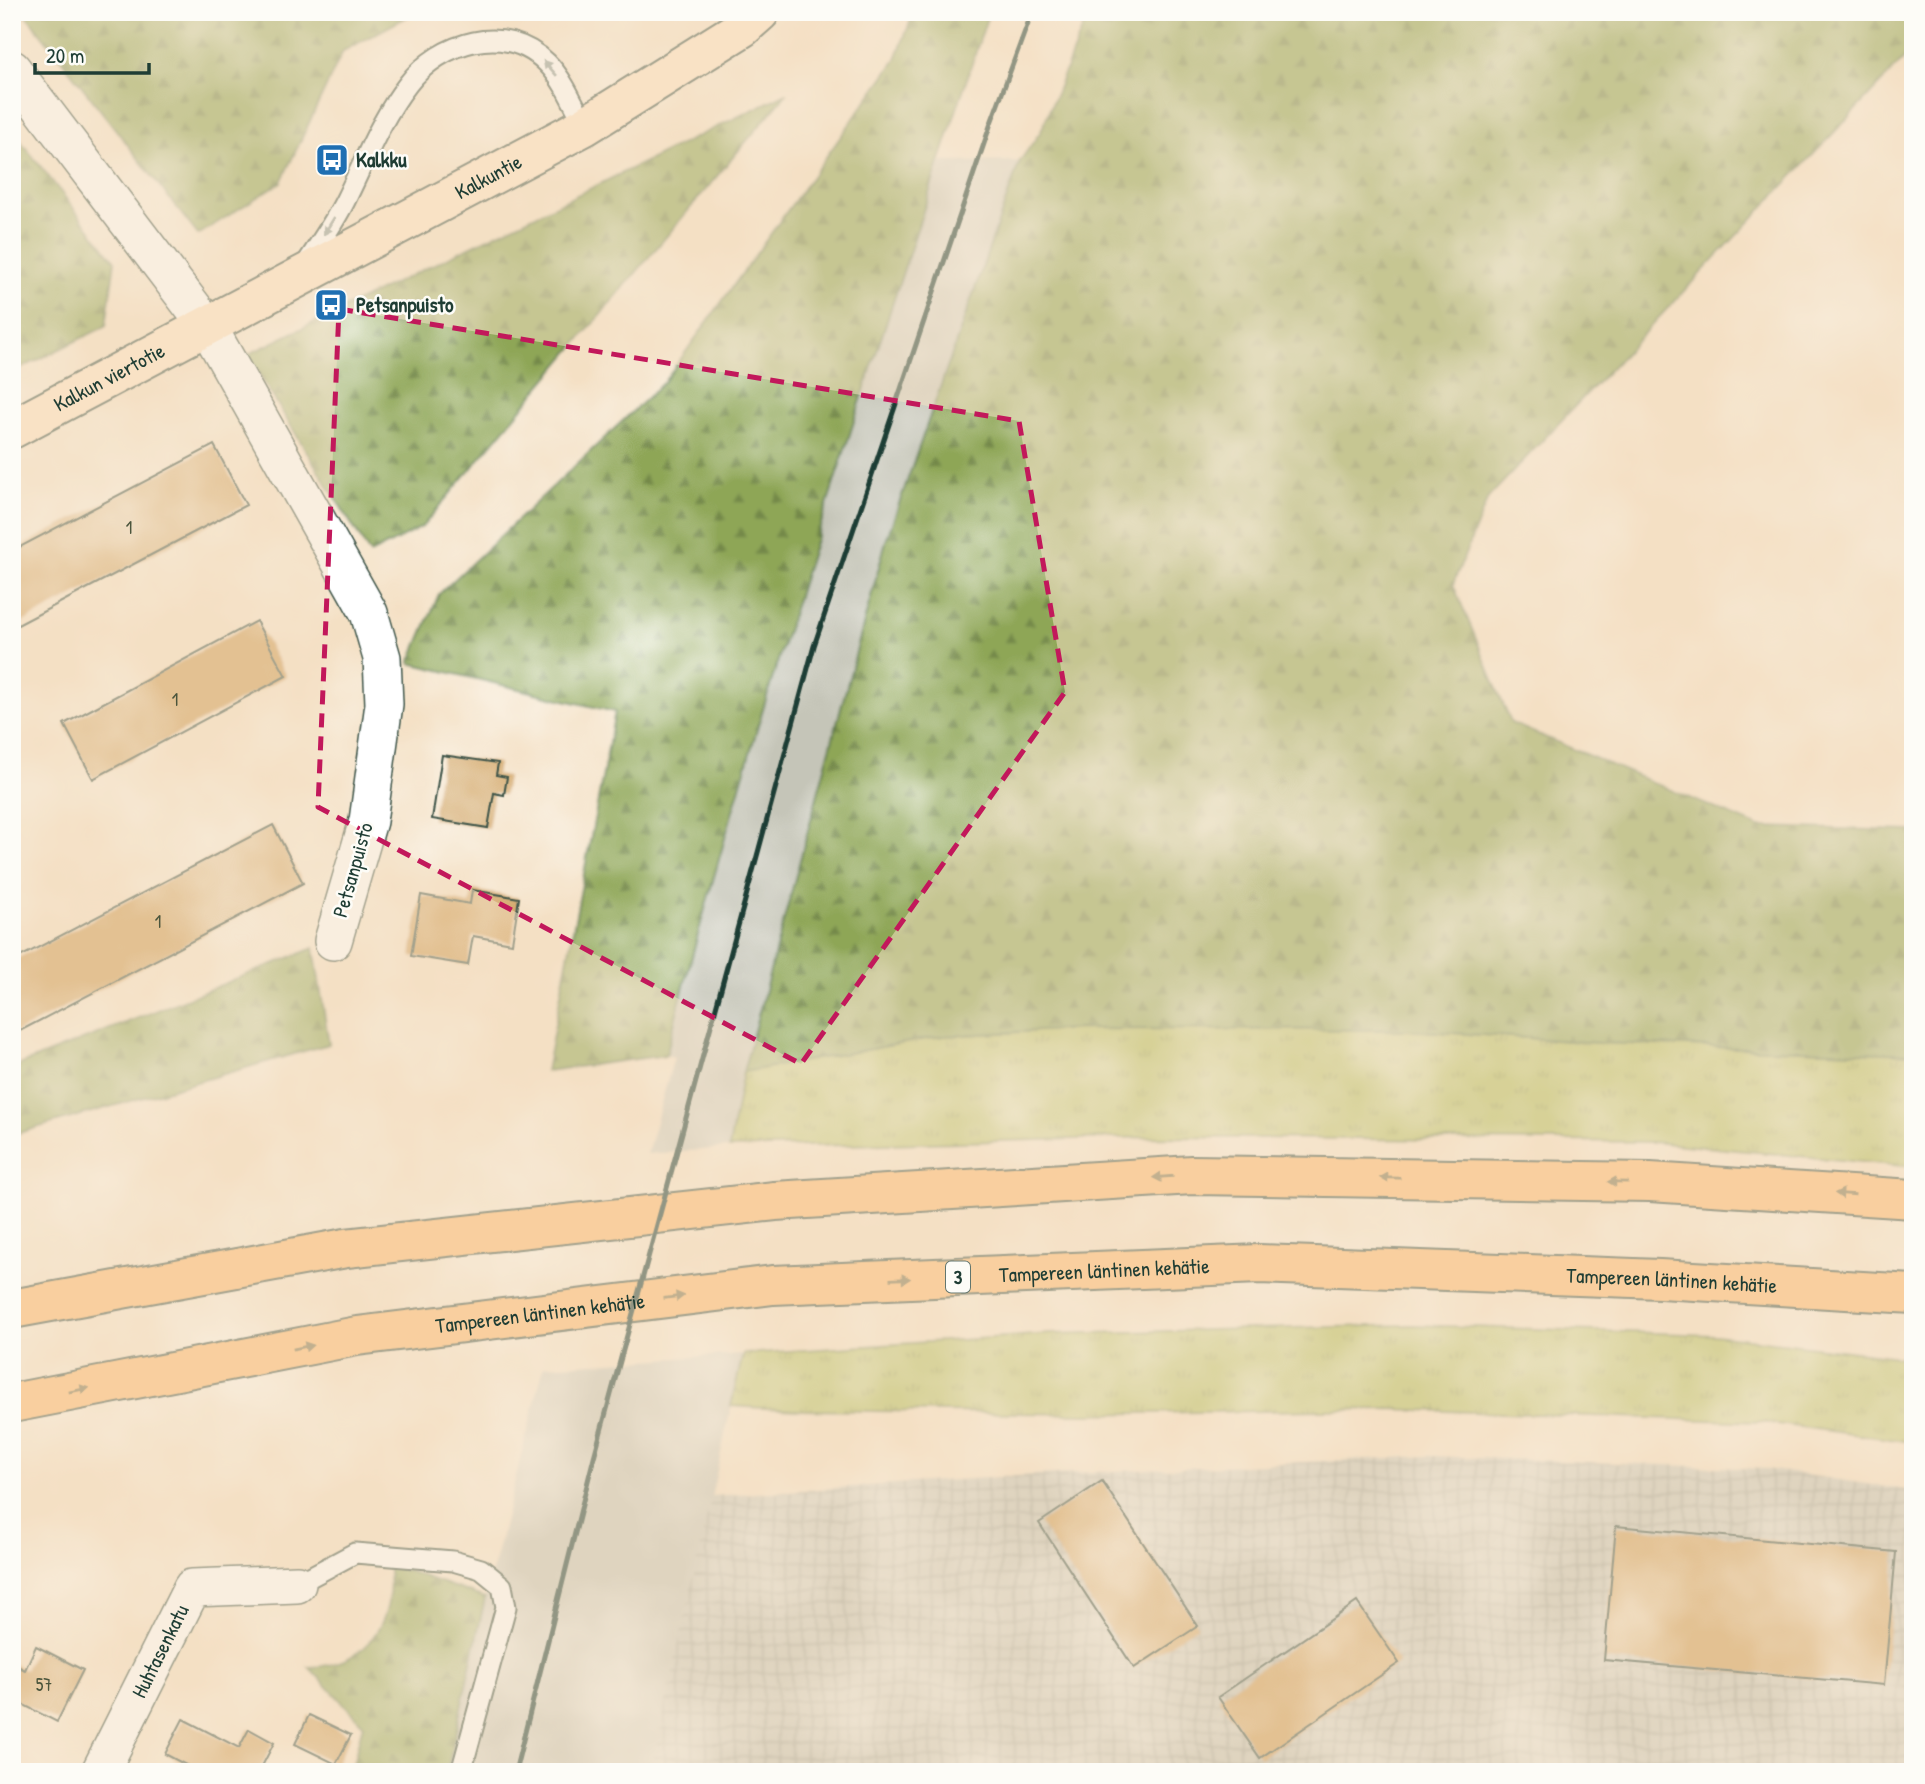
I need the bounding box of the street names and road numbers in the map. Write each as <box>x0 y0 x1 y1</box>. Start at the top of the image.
street label: Kalkuntie <box>450 147 527 206</box>
street label: Kalkun viertotie <box>48 336 170 418</box>
street label: Petsanpuisto <box>325 819 380 921</box>
street label: Tampereen läntinen kehätie <box>998 1251 1210 1289</box>
road number: 3 <box>946 1261 970 1292</box>
street label: Tampereen läntinen kehätie <box>1566 1261 1778 1300</box>
street label: Tampereen läntinen kehätie <box>434 1286 647 1340</box>
street label: Huhtasenkatu <box>124 1599 196 1703</box>

